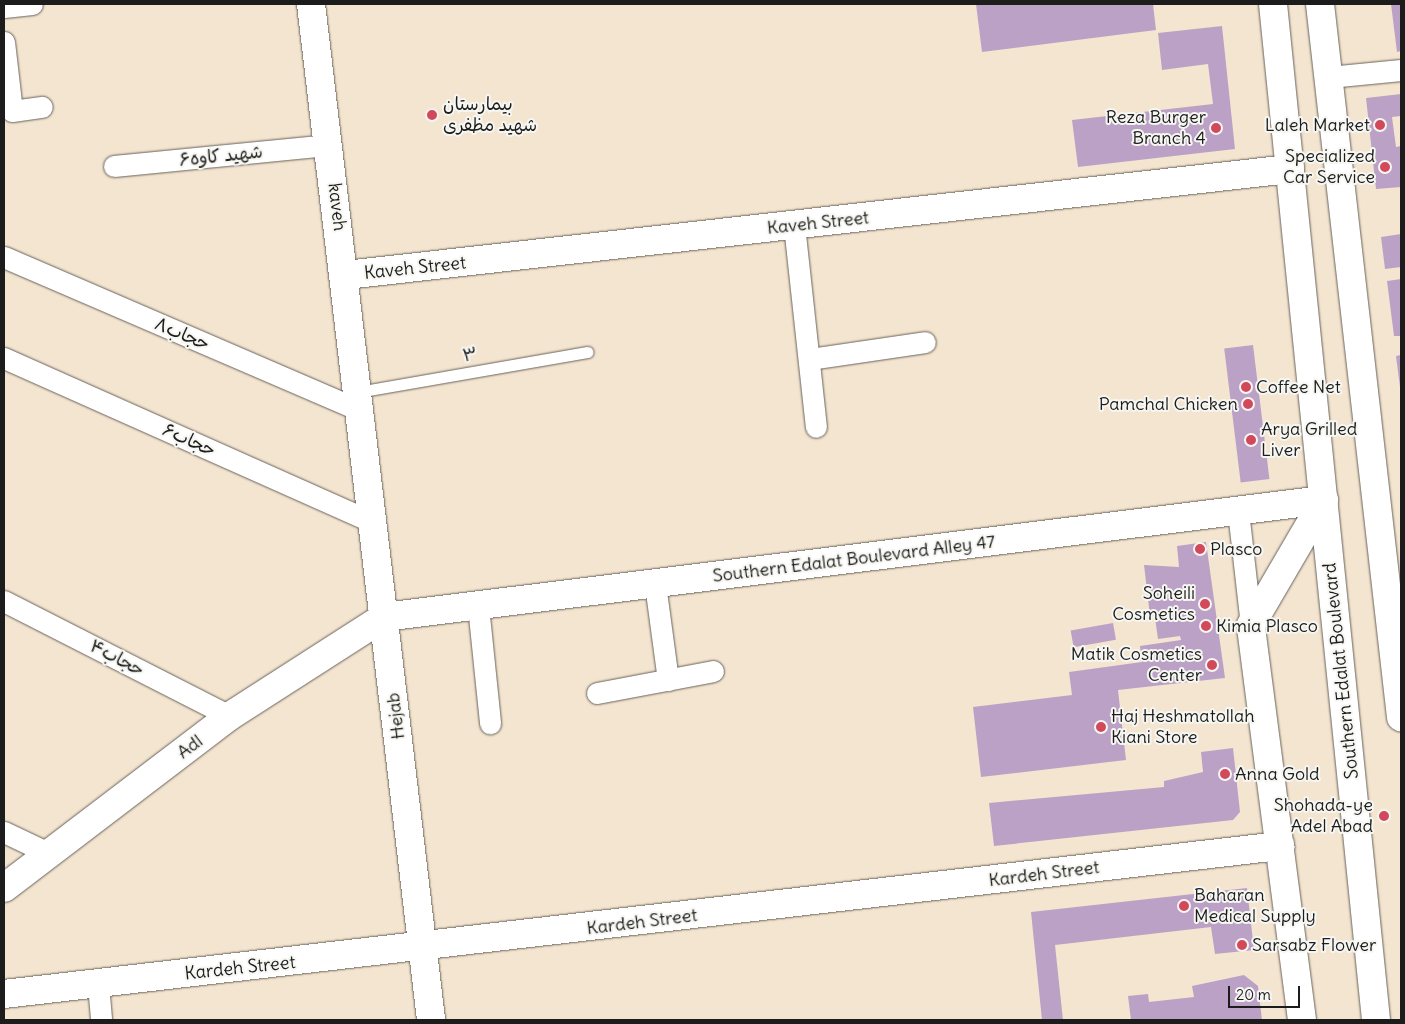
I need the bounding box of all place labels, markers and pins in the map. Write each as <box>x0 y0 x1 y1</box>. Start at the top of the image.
place label: بیمارستان شهید مظفری <box>443 94 537 136</box>
place label: Reza Burger Branch 4 <box>1106 107 1206 150</box>
marker: بیمارستان شهید مظفری <box>425 108 439 122</box>
place label: Laleh Market <box>1265 114 1370 136</box>
marker: Laleh Market <box>1374 119 1386 131</box>
marker: Reza Burger Branch 4 <box>1210 122 1222 134</box>
place label: Specialized Car Service <box>1283 146 1375 188</box>
marker: Specialized Car Service <box>1379 161 1391 173</box>
place label: Coffee Net <box>1256 376 1341 398</box>
marker: Coffee Net <box>1240 381 1252 393</box>
place label: Pamchal Chicken <box>1099 393 1238 415</box>
marker: Pamchal Chicken <box>1242 398 1254 410</box>
place label: Arya Grilled Liver <box>1261 419 1357 462</box>
marker: Arya Grilled Liver <box>1245 434 1257 446</box>
place label: Plasco <box>1210 538 1262 560</box>
marker: Plasco <box>1194 543 1206 555</box>
place label: Soheili Cosmetics <box>1112 583 1195 626</box>
marker: Soheili Cosmetics <box>1199 598 1211 610</box>
place label: Kimia Plasco <box>1216 615 1318 637</box>
marker: Kimia Plasco <box>1200 620 1212 632</box>
place label: Matik Cosmetics Center <box>1071 644 1202 686</box>
marker: Matik Cosmetics Center <box>1206 659 1218 671</box>
place label: Haj Heshmatollah Kiani Store <box>1111 706 1255 749</box>
marker: Haj Heshmatollah Kiani Store <box>1095 721 1107 733</box>
place label: Anna Gold <box>1235 763 1320 785</box>
marker: Anna Gold <box>1219 768 1231 780</box>
place label: Shohada-ye Adel Abad <box>1274 795 1373 838</box>
marker: Shohada-ye Adel Abad <box>1377 809 1391 823</box>
place label: Baharan Medical Supply <box>1194 885 1316 928</box>
marker: Baharan Medical Supply <box>1178 900 1190 912</box>
place label: Sarsabz Flower <box>1252 934 1376 956</box>
marker: Sarsabz Flower <box>1236 939 1248 951</box>

